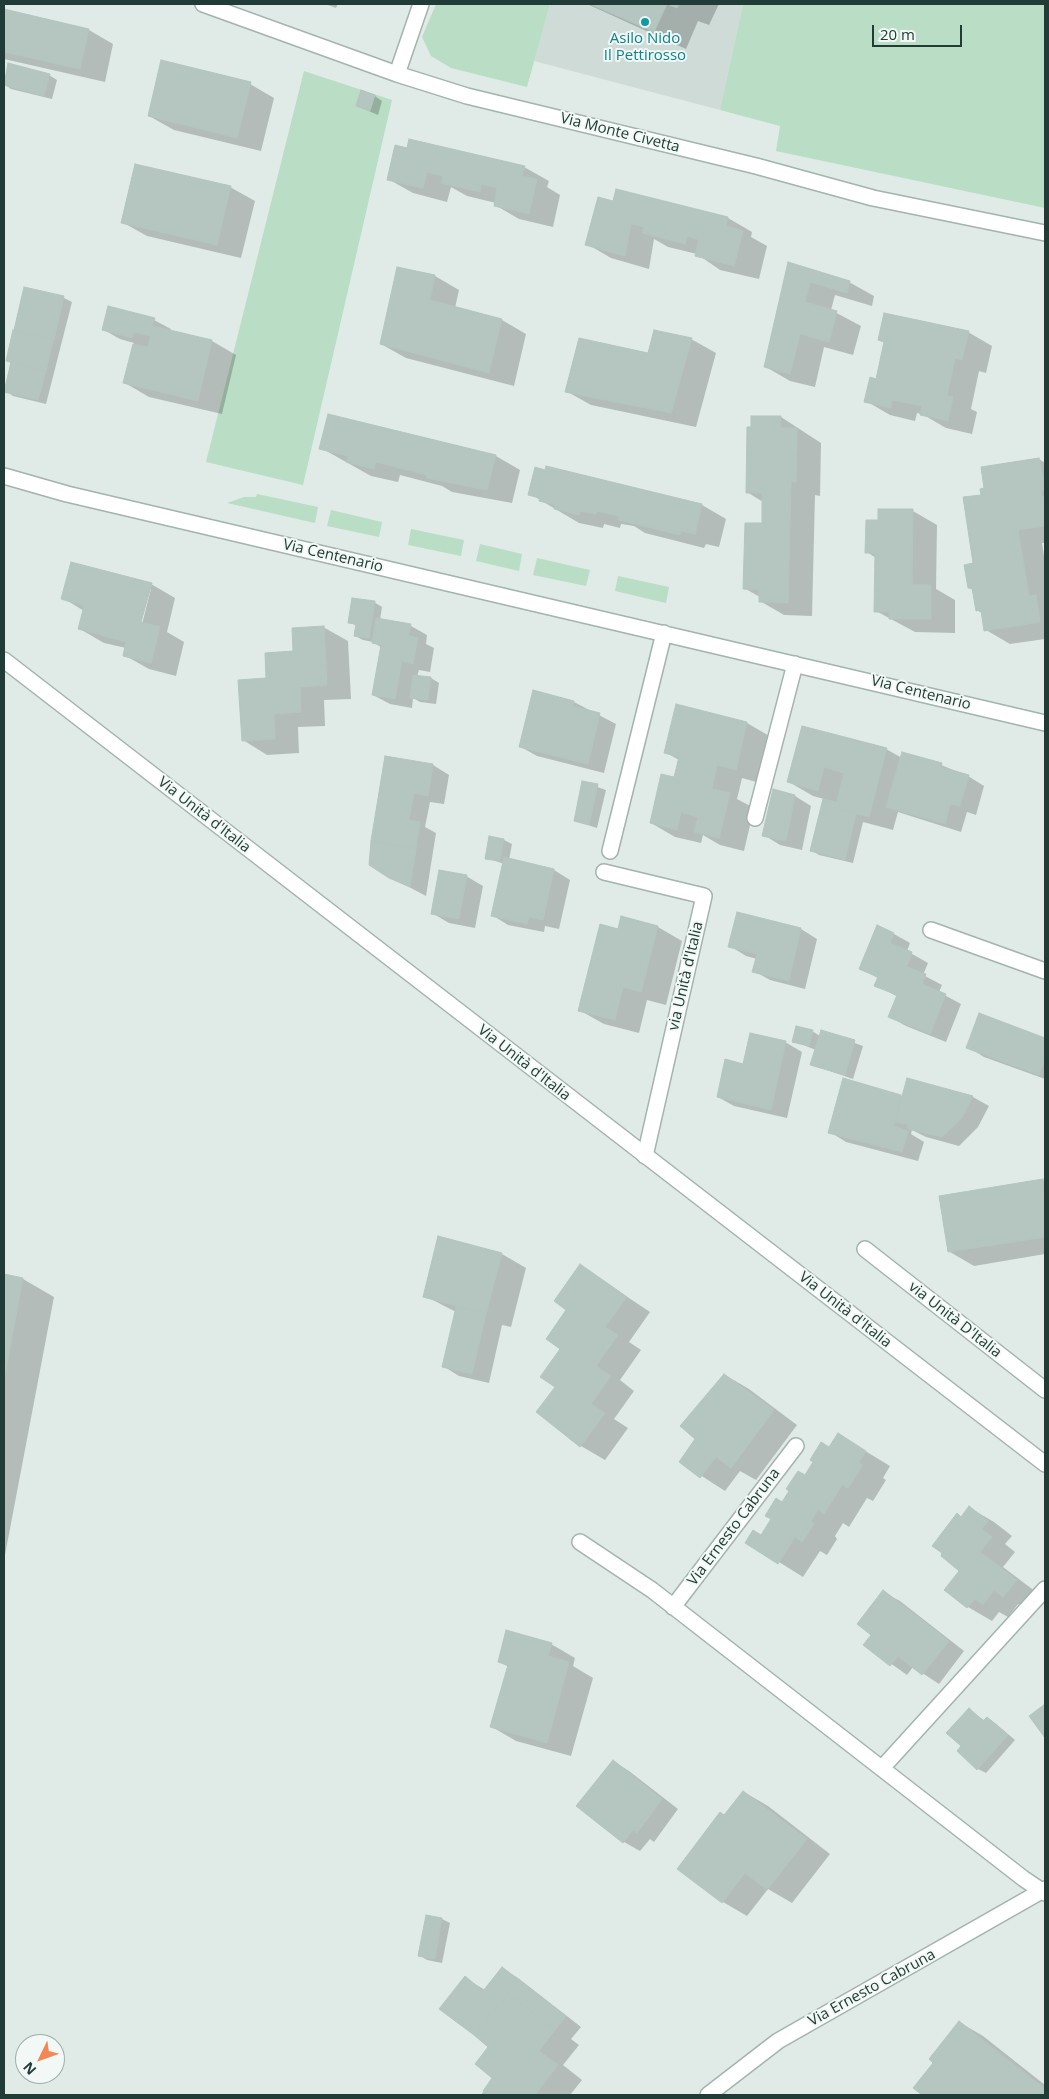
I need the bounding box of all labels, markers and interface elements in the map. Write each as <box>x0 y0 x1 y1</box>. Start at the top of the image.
scale bar <box>874 15 964 47</box>
marker: Asilo Nido Il Pettirosso <box>639 16 651 28</box>
text: 20 m <box>880 24 915 44</box>
place label: Asilo Nido Il Pettirosso <box>604 30 686 65</box>
street label: Via Monte Civetta <box>558 109 682 157</box>
street label: Via Centenario <box>281 536 385 576</box>
street label: Via Centenario <box>869 672 973 714</box>
street label: Via Unità d'Italia <box>154 773 254 857</box>
street label: via Unità d'Italia <box>665 920 707 1032</box>
street label: Via Unità d'Italia <box>474 1021 574 1105</box>
street label: Via Unità d'Italia <box>795 1268 895 1352</box>
street label: via Unità D'Italia <box>905 1278 1005 1362</box>
street label: Via Ernesto Cabruna <box>684 1465 784 1589</box>
street label: Via Ernesto Cabruna <box>805 1946 939 2030</box>
north arrow <box>15 2034 65 2084</box>
text: N <box>18 2058 40 2079</box>

